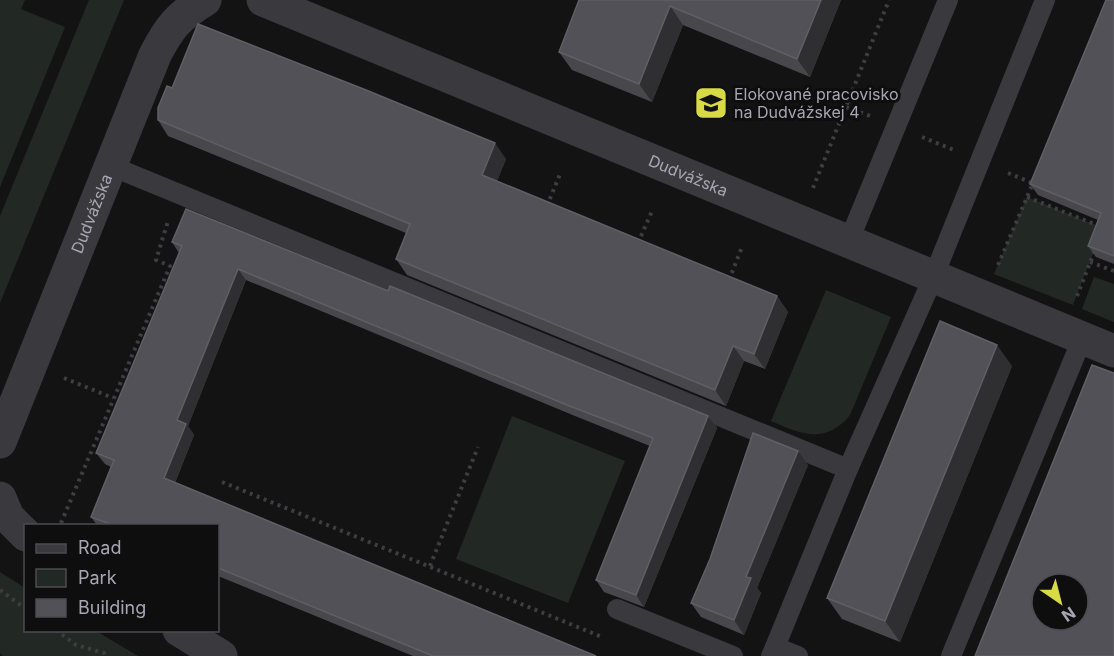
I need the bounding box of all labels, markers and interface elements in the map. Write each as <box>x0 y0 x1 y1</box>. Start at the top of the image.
place label: Elokované pracovisko na Dudvážskej 4 <box>734 84 899 122</box>
school or university icon: Elokované pracovisko na Dudvážskej 4 <box>693 85 729 121</box>
street label: Dudvážska <box>646 150 731 201</box>
street label: Dudvážska <box>67 171 116 256</box>
legend <box>24 524 219 632</box>
text: Road <box>78 537 121 558</box>
text: Park <box>78 567 117 588</box>
north arrow <box>1030 572 1090 632</box>
text: Building <box>78 597 146 618</box>
text: N <box>1058 603 1079 626</box>

